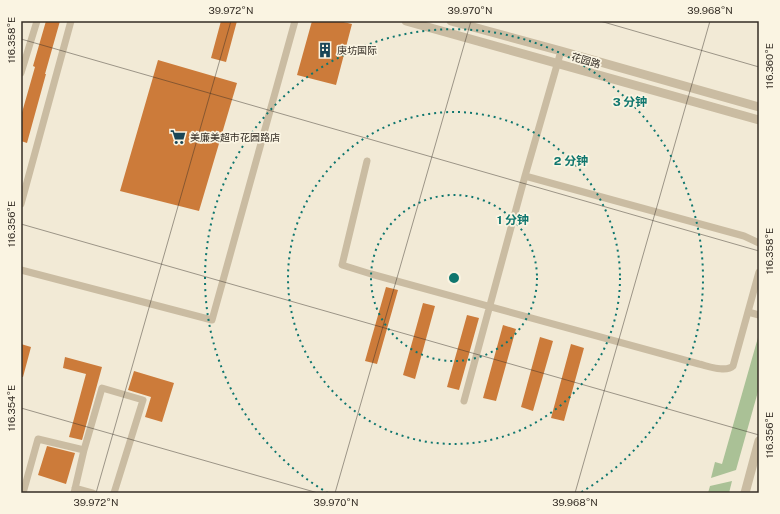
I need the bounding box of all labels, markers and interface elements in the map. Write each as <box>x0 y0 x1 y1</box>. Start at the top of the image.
text: 39.972°N <box>209 4 254 16</box>
text: 39.970°N <box>448 4 492 16</box>
text: 39.968°N <box>687 4 733 16</box>
text: 116.358°E <box>5 17 17 63</box>
building icon: 庚坊国际 <box>316 41 334 59</box>
text: 116.360°E <box>763 43 775 89</box>
place label: 庚坊国际 <box>337 44 377 56</box>
street label: 花园路 <box>570 50 602 70</box>
text: 3 分钟 <box>613 95 647 109</box>
supermarket icon: 美廉美超市花园路店 <box>169 128 187 146</box>
place label: 美廉美超市花园路店 <box>190 131 280 143</box>
text: 2 分钟 <box>554 154 588 168</box>
text: 116.356°E <box>5 201 17 247</box>
text: 1 分钟 <box>497 213 529 227</box>
text: 116.358°E <box>763 228 775 274</box>
centre of rings <box>447 271 461 285</box>
text: 116.354°E <box>5 385 17 431</box>
text: 116.356°E <box>763 412 775 458</box>
text: 39.972°N <box>74 496 119 508</box>
text: 39.970°N <box>314 496 358 508</box>
text: 39.968°N <box>552 496 598 508</box>

